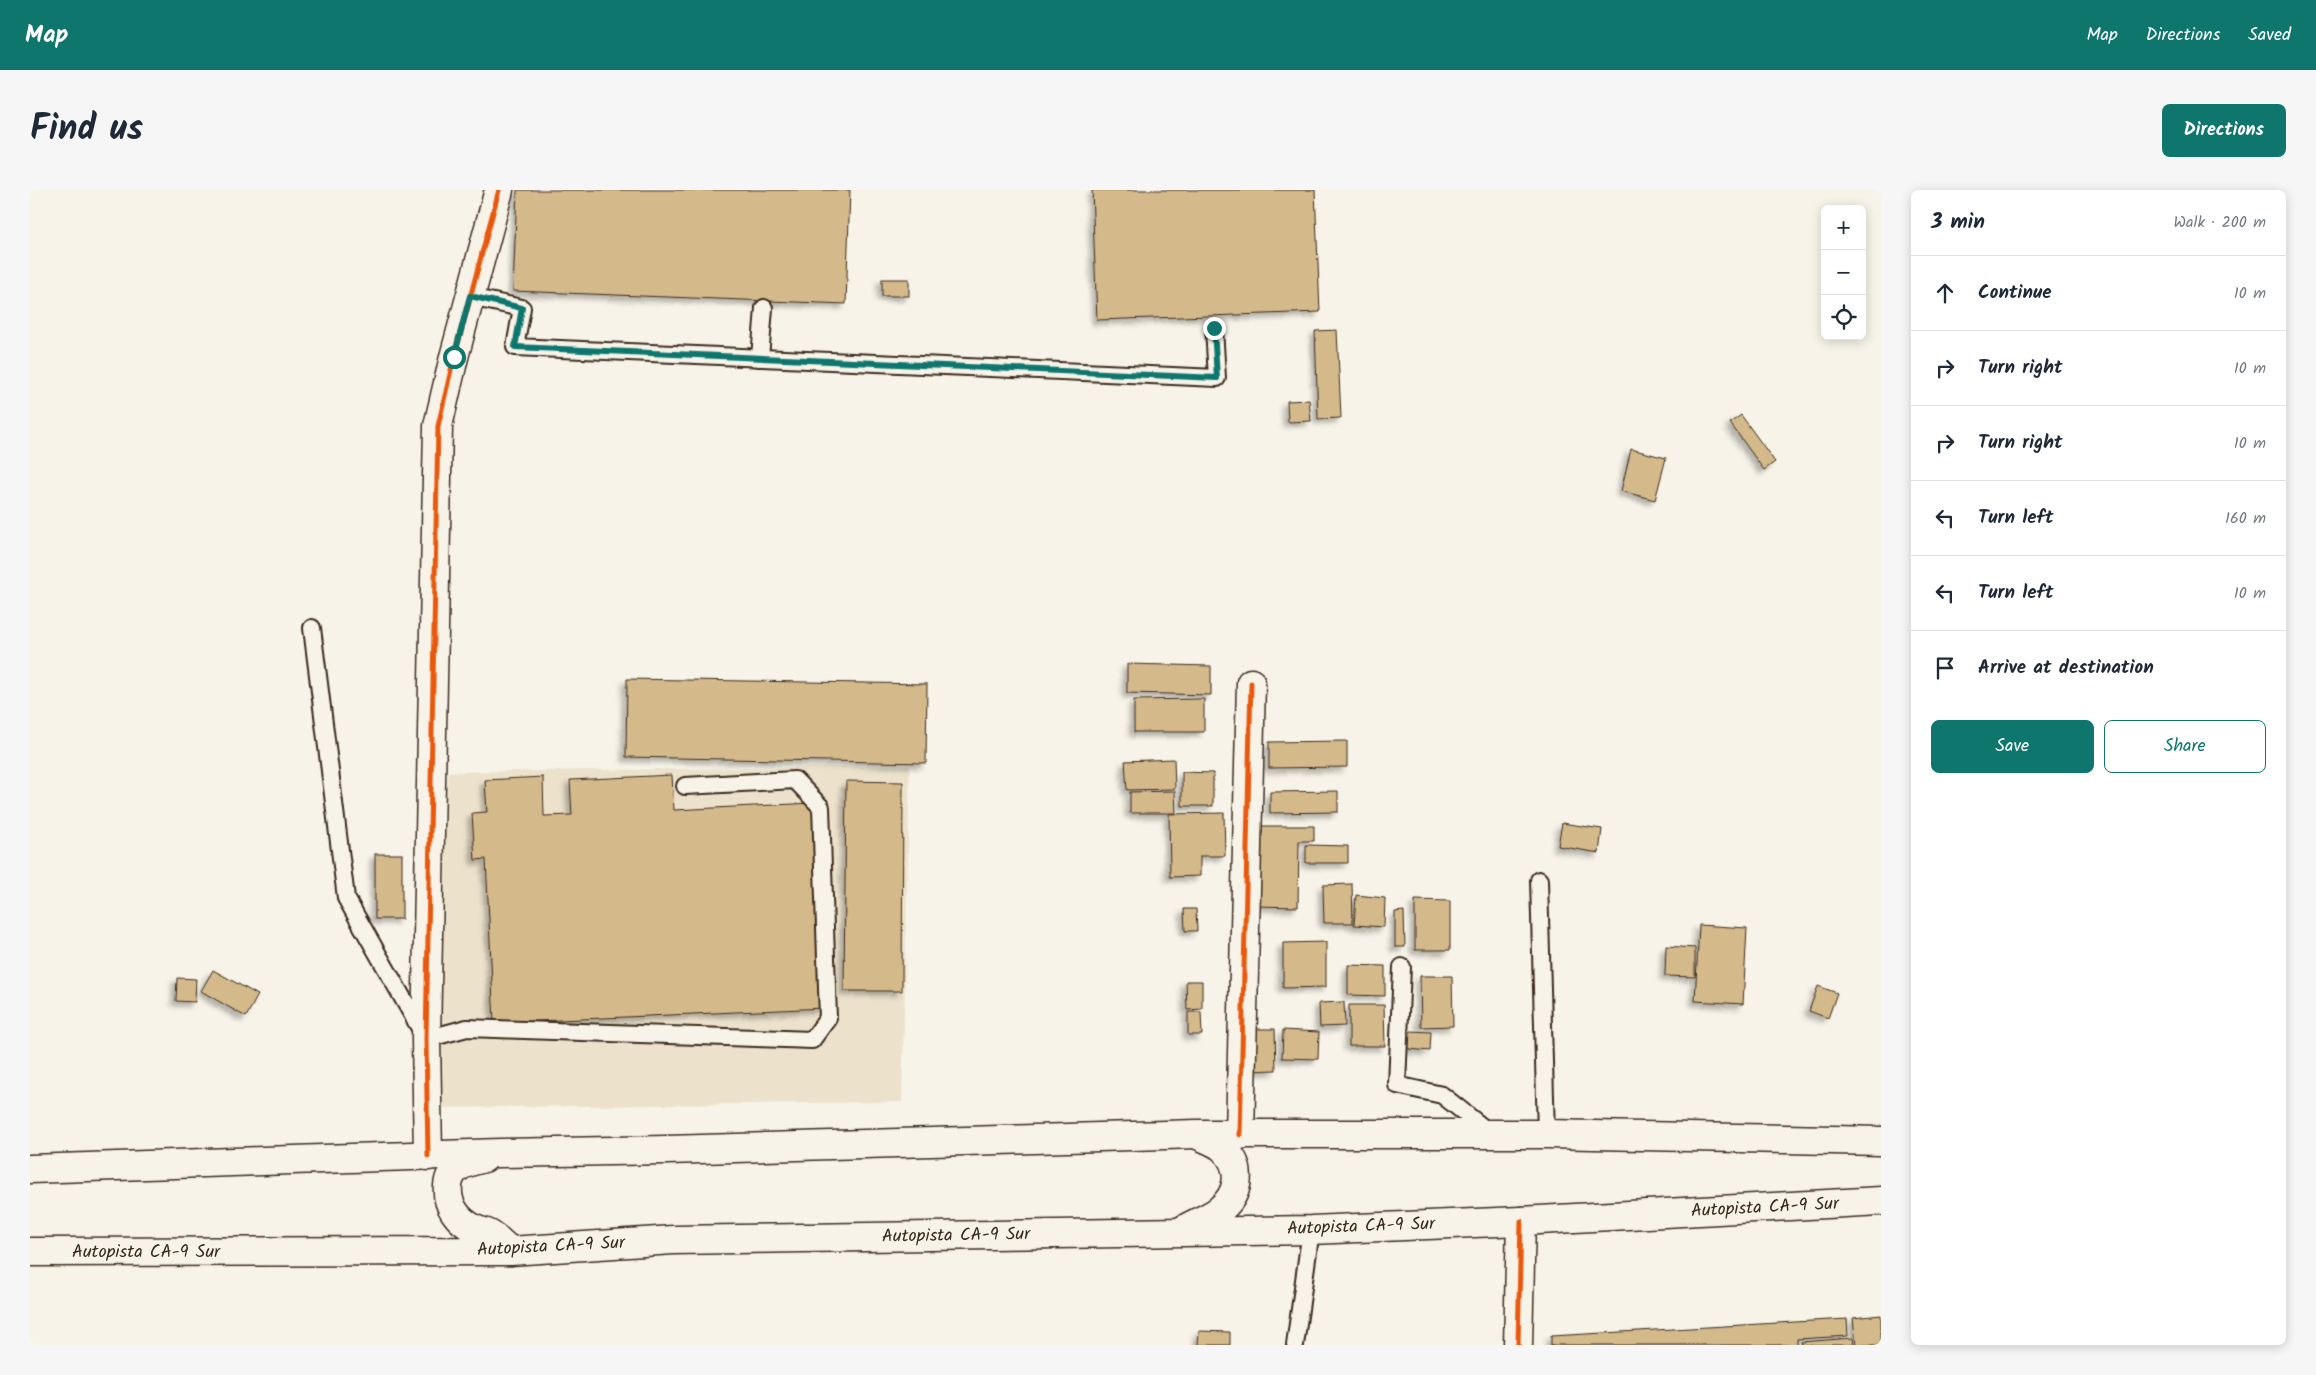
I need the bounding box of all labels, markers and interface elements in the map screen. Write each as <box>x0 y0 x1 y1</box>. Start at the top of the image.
text: Map <box>25 16 68 55</box>
text: Map <box>2086 21 2118 50</box>
text: Directions <box>2146 21 2220 50</box>
text: Saved <box>2248 21 2291 50</box>
text: Find us <box>30 102 143 158</box>
button: Directions <box>2162 104 2286 157</box>
map controls <box>1821 205 1866 340</box>
button: + <box>1821 205 1866 250</box>
text: 3 min <box>1931 206 1985 239</box>
text: Walk · 200 m <box>2173 210 2266 235</box>
button: − <box>1821 250 1866 295</box>
text: Continue <box>1978 278 2051 308</box>
icon: ahead <box>1931 279 1959 307</box>
text: 10 m <box>2234 281 2266 306</box>
button: locate <box>1821 295 1866 340</box>
route end <box>1203 317 1226 340</box>
route start <box>443 346 466 369</box>
text: Turn right <box>1978 353 2063 383</box>
icon: right <box>1931 354 1959 382</box>
text: 10 m <box>2234 356 2266 381</box>
text: Turn right <box>1978 428 2063 458</box>
icon: right <box>1931 429 1959 457</box>
text: 10 m <box>2234 431 2266 456</box>
text: Turn left <box>1978 503 2053 533</box>
icon: left <box>1931 504 1959 532</box>
text: 160 m <box>2225 506 2266 531</box>
text: Turn left <box>1978 578 2053 608</box>
icon: left <box>1931 579 1959 607</box>
text: 10 m <box>2234 581 2266 606</box>
text: Arrive at destination <box>1978 653 2154 683</box>
icon: arrive <box>1931 654 1959 682</box>
button: Save <box>1931 720 2094 773</box>
button: Share <box>2104 720 2266 773</box>
street label: Autopista CA-9 Sur <box>1690 1190 1841 1226</box>
street label: Autopista CA-9 Sur <box>1286 1210 1437 1244</box>
street label: Autopista CA-9 Sur <box>882 1220 1031 1252</box>
street label: Autopista CA-9 Sur <box>476 1229 627 1265</box>
street label: Autopista CA-9 Sur <box>72 1238 221 1267</box>

